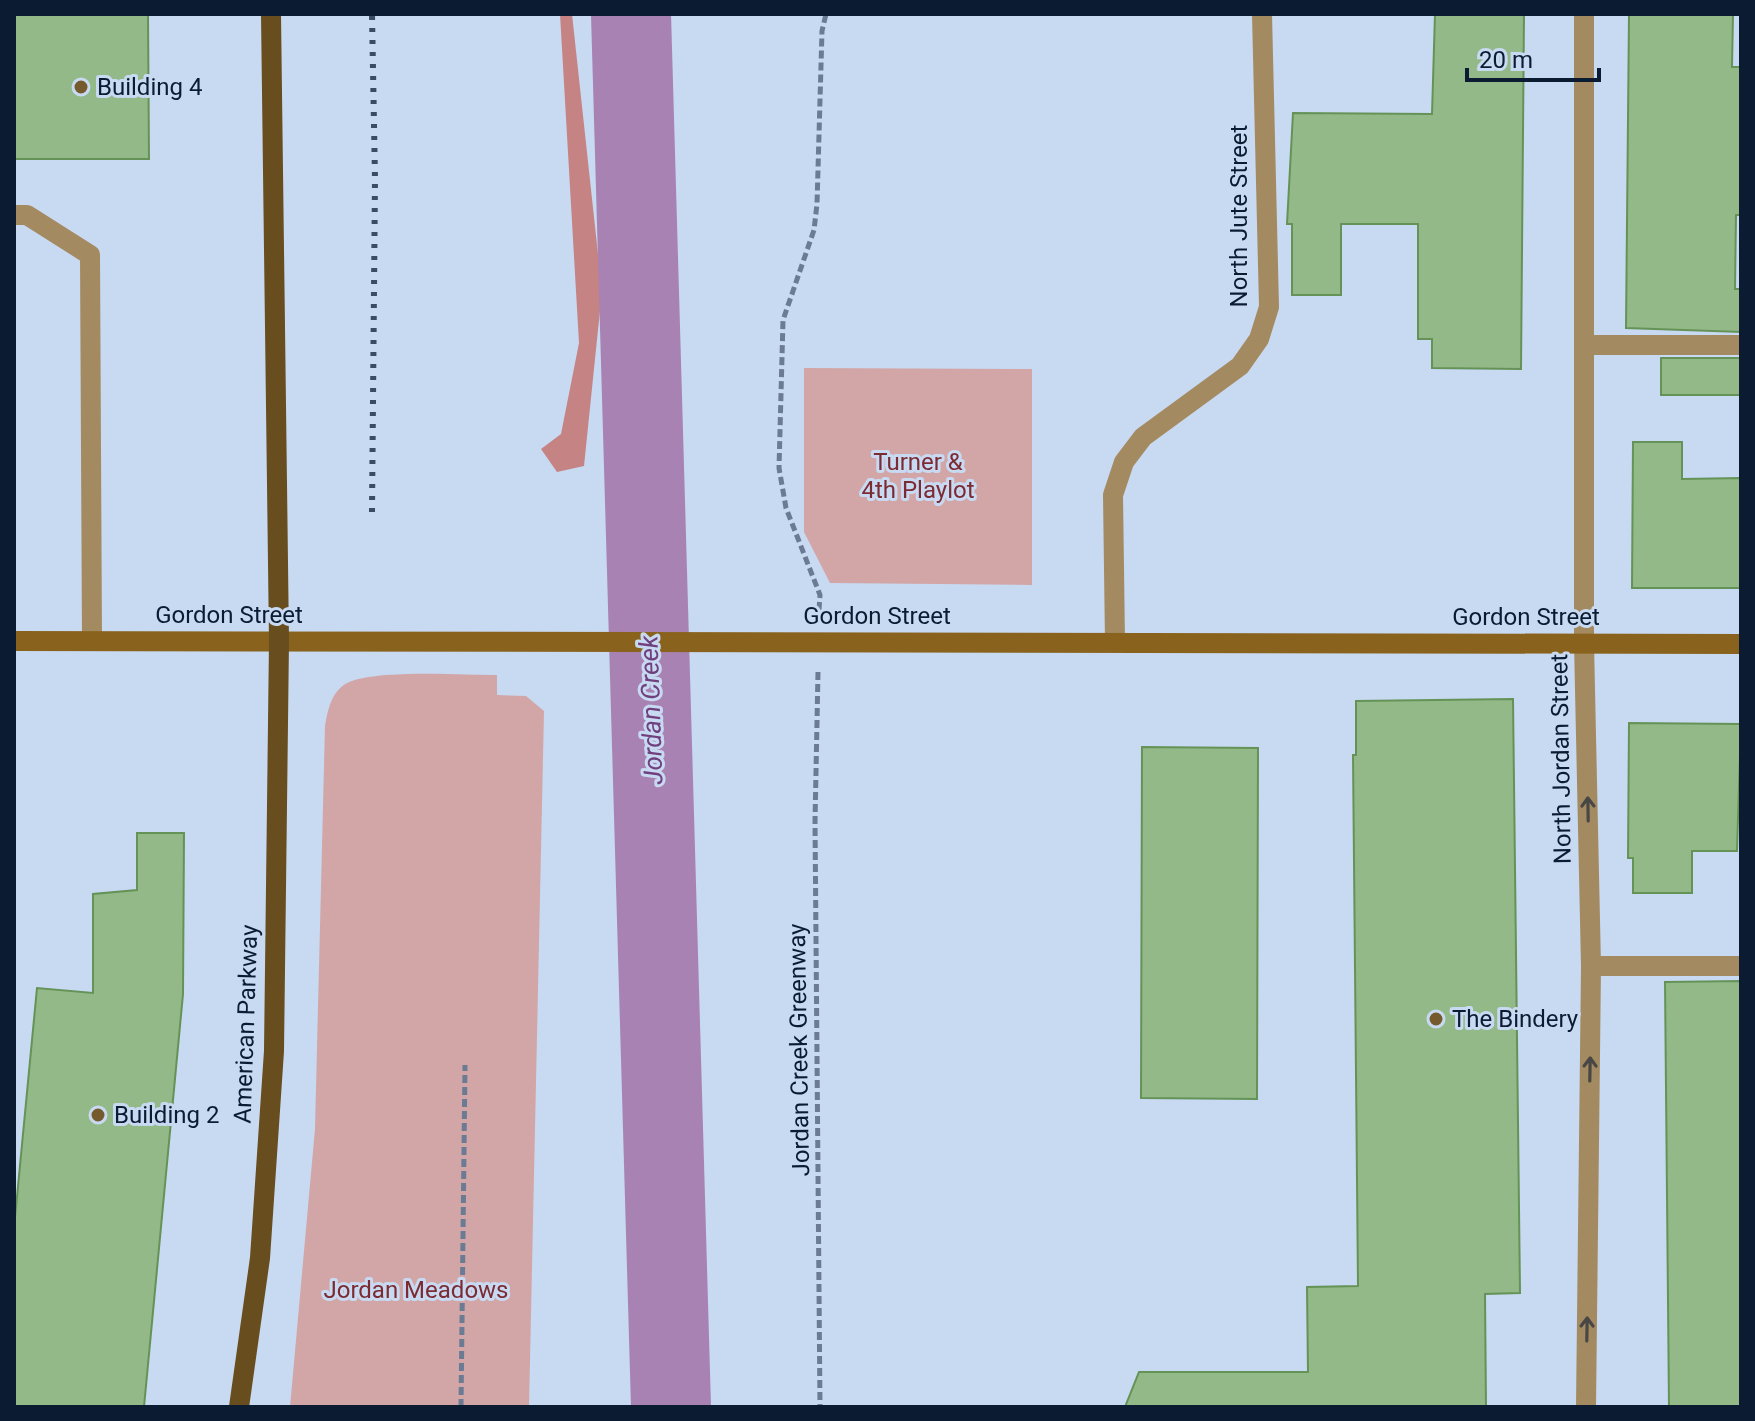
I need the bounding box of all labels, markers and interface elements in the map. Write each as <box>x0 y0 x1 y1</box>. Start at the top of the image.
scale bar <box>1467 32 1599 82</box>
text: 20 m <box>1479 46 1533 74</box>
place label: Building 4 <box>97 73 202 101</box>
marker: Building 4 <box>72 78 90 96</box>
street label: North Jute Street <box>1225 124 1253 307</box>
park label: Turner & 4th Playlot <box>861 448 975 504</box>
street label: Gordon Street <box>155 601 303 629</box>
street label: Gordon Street <box>803 602 951 630</box>
street label: Gordon Street <box>1452 603 1600 631</box>
water label: Jordan Creek <box>633 634 669 785</box>
street label: North Jordan Street <box>1545 653 1577 864</box>
one-way arrow <box>1580 796 1595 823</box>
street label: Jordan Creek Greenway <box>783 923 815 1177</box>
street label: American Parkway <box>229 924 263 1124</box>
place label: The Bindery <box>1452 1005 1579 1033</box>
marker: The Bindery <box>1427 1010 1445 1028</box>
one-way arrow <box>1582 1056 1598 1083</box>
place label: Building 2 <box>114 1101 219 1129</box>
marker: Building 2 <box>89 1106 107 1124</box>
park label: Jordan Meadows <box>323 1276 509 1304</box>
one-way arrow <box>1579 1316 1594 1343</box>

